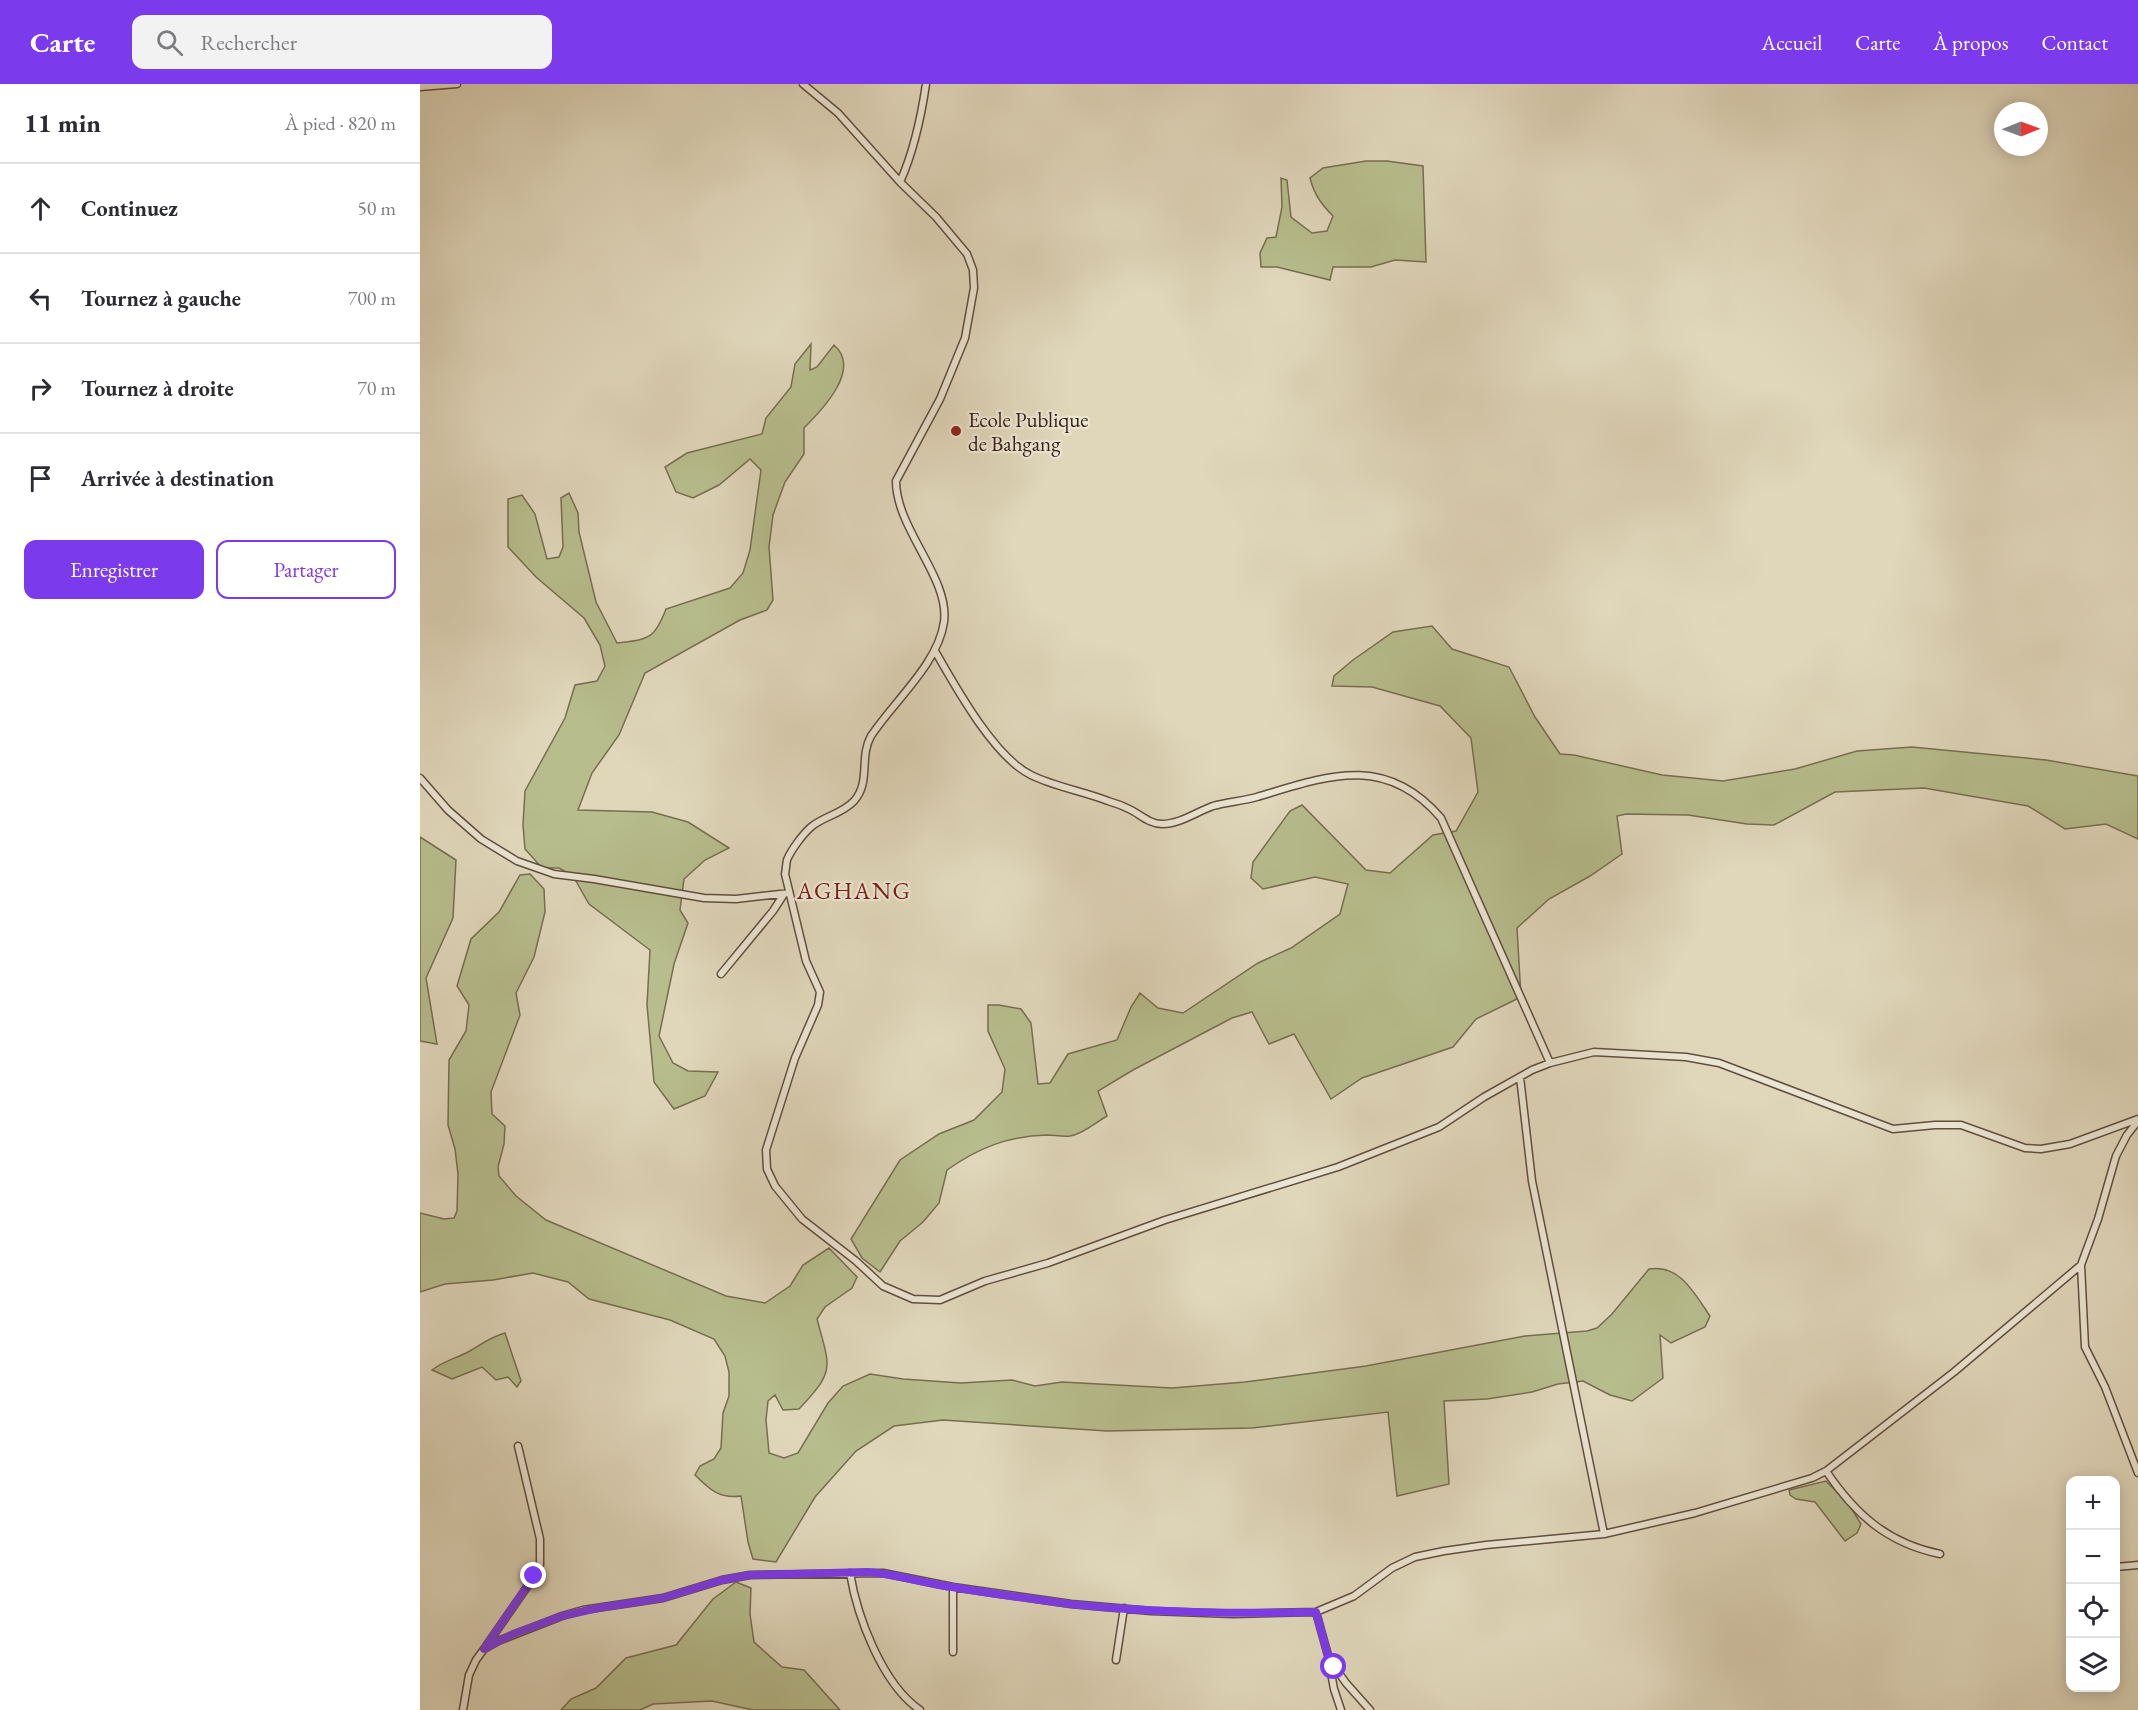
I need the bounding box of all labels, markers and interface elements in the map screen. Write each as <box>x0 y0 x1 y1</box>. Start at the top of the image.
search box <box>132 15 552 69</box>
text: Carte <box>30 24 96 60</box>
icon: search <box>153 26 186 59</box>
text: Rechercher <box>201 28 297 57</box>
text: Accueil <box>1762 29 1822 56</box>
text: Carte <box>1855 29 1900 56</box>
text: À propos <box>1933 29 2008 56</box>
text: Contact <box>2041 29 2108 56</box>
north arrow <box>1994 102 2048 156</box>
text: 11 min <box>24 106 101 140</box>
text: À pied · 820 m <box>285 110 396 136</box>
icon: ahead <box>24 192 57 225</box>
text: Continuez <box>81 194 178 223</box>
text: 50 m <box>357 195 396 221</box>
icon: left <box>24 282 57 315</box>
text: Tournez à gauche <box>81 284 241 313</box>
text: 700 m <box>348 285 396 311</box>
icon: right <box>24 372 57 405</box>
text: Tournez à droite <box>81 374 234 403</box>
text: 70 m <box>357 375 396 401</box>
place label: Ecole Publique de Bahgang <box>968 406 1089 457</box>
marker: Ecole Publique de Bahgang <box>949 424 963 438</box>
icon: arrive <box>24 462 57 495</box>
text: Arrivée à destination <box>81 464 274 493</box>
button: Enregistrer <box>24 540 204 599</box>
button: Partager <box>216 540 396 599</box>
district label: AGHANG <box>796 875 911 906</box>
map controls <box>2066 1476 2120 1692</box>
button: + <box>2066 1476 2120 1530</box>
button: − <box>2066 1530 2120 1584</box>
route end <box>520 1562 546 1588</box>
button: locate <box>2066 1584 2120 1638</box>
button: layers <box>2066 1638 2120 1692</box>
route start <box>1320 1653 1346 1679</box>

